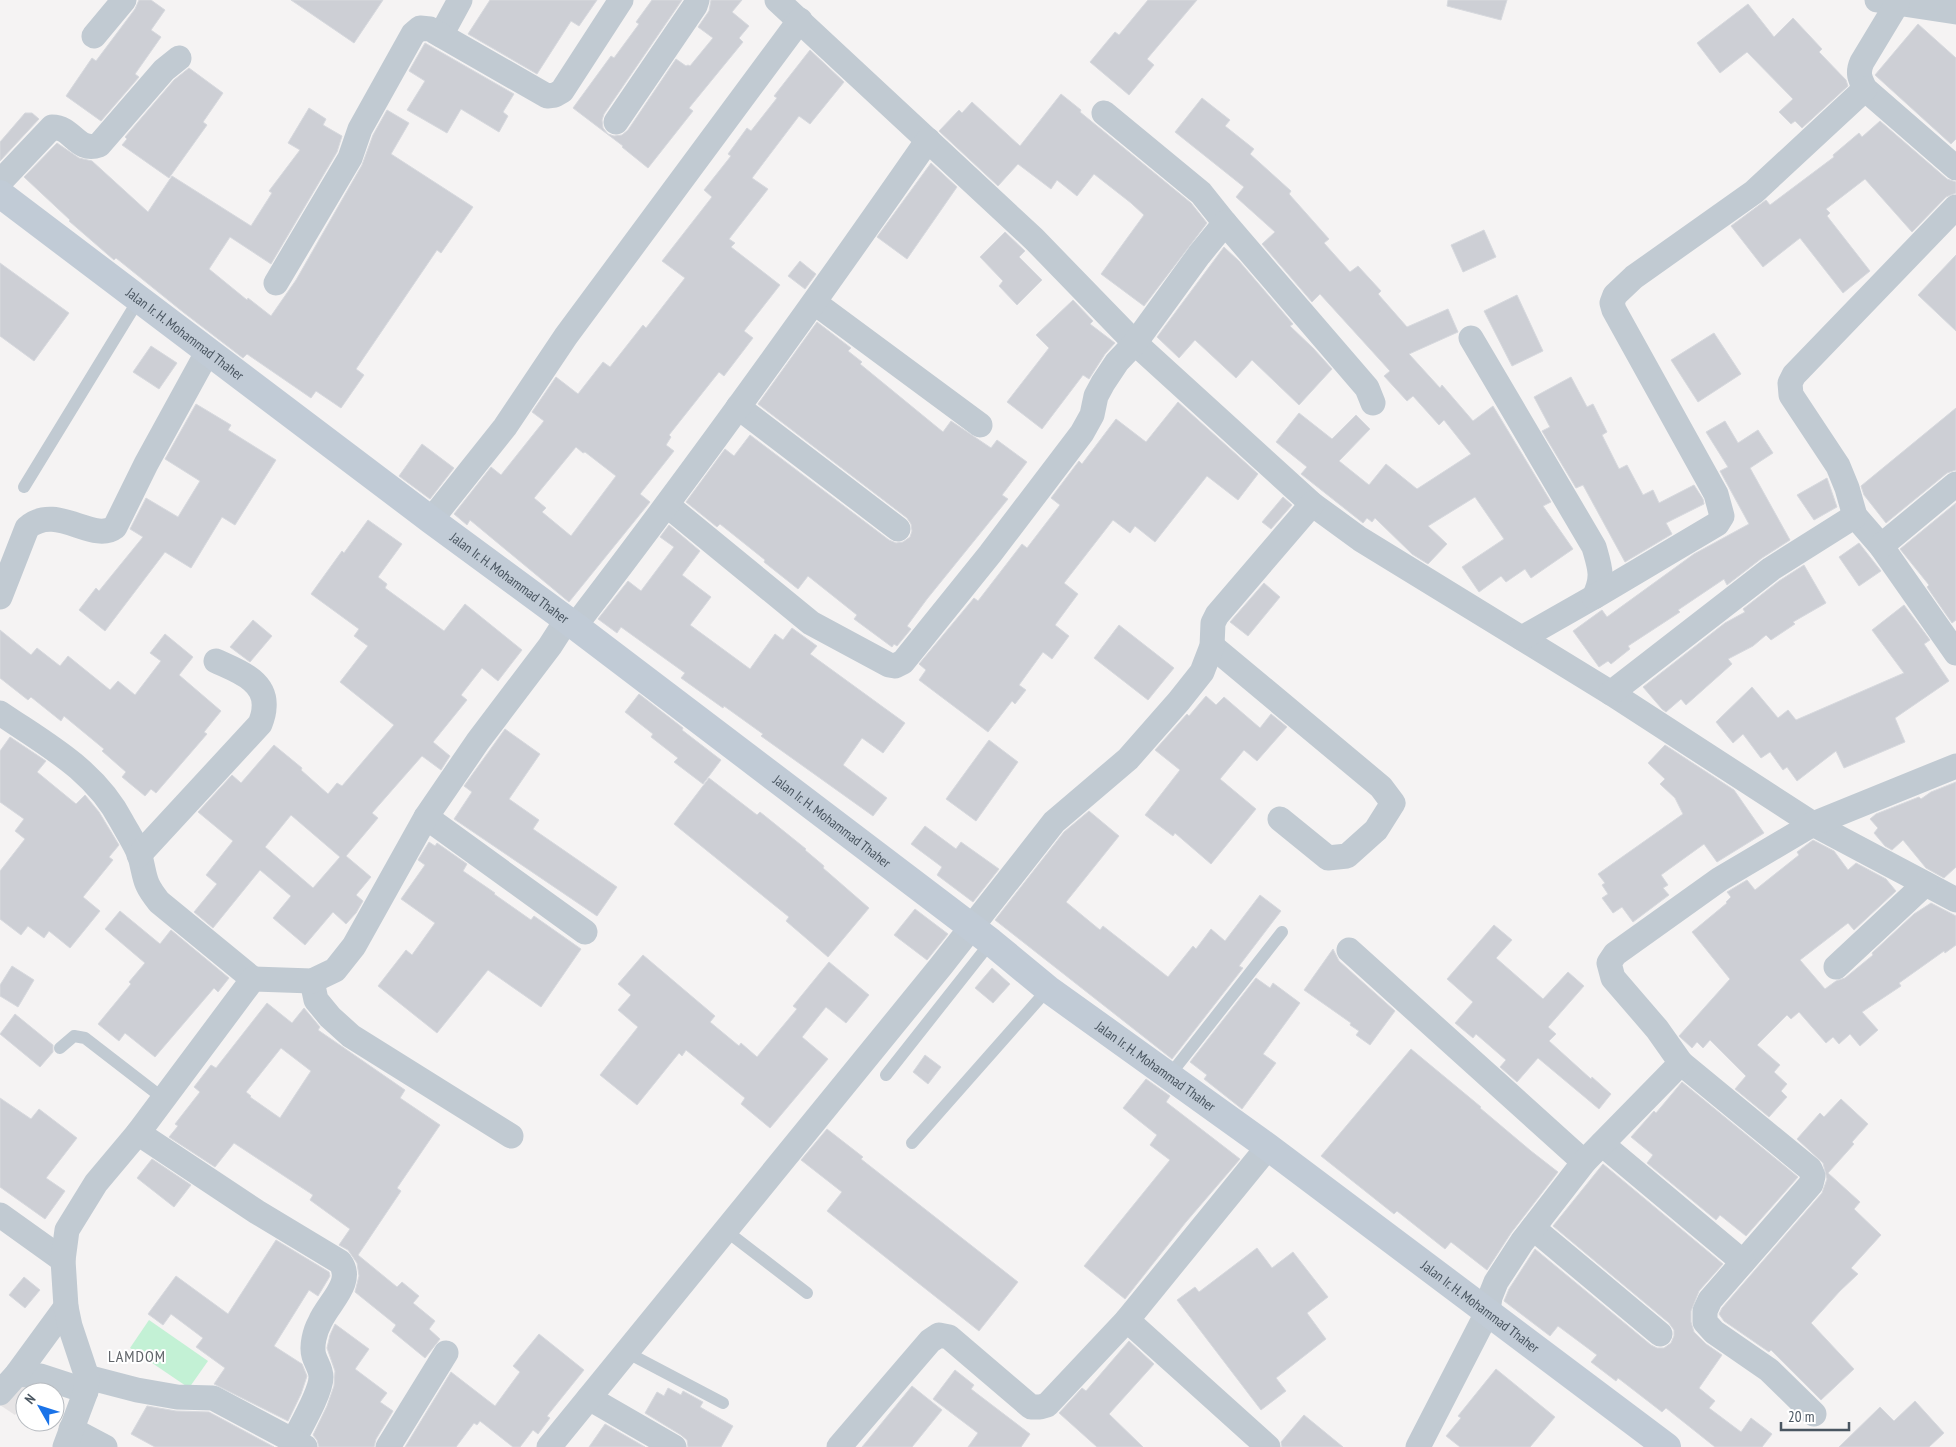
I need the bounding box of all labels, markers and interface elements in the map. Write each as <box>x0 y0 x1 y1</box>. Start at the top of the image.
street label: Jalan Ir. H. Mohammad Thaher <box>122 283 248 384</box>
street label: Jalan Ir. H. Mohammad Thaher <box>446 528 573 628</box>
street label: Jalan Ir. H. Mohammad Thaher <box>769 770 895 872</box>
street label: Jalan Ir. H. Mohammad Thaher <box>1091 1017 1219 1115</box>
street label: Jalan Ir. H. Mohammad Thaher <box>1417 1256 1543 1357</box>
district label: LAMDOM <box>108 1346 166 1366</box>
north arrow <box>15 1382 65 1432</box>
text: N <box>21 1390 39 1407</box>
scale bar <box>1781 1400 1848 1432</box>
text: 20 m <box>1788 1407 1814 1426</box>

